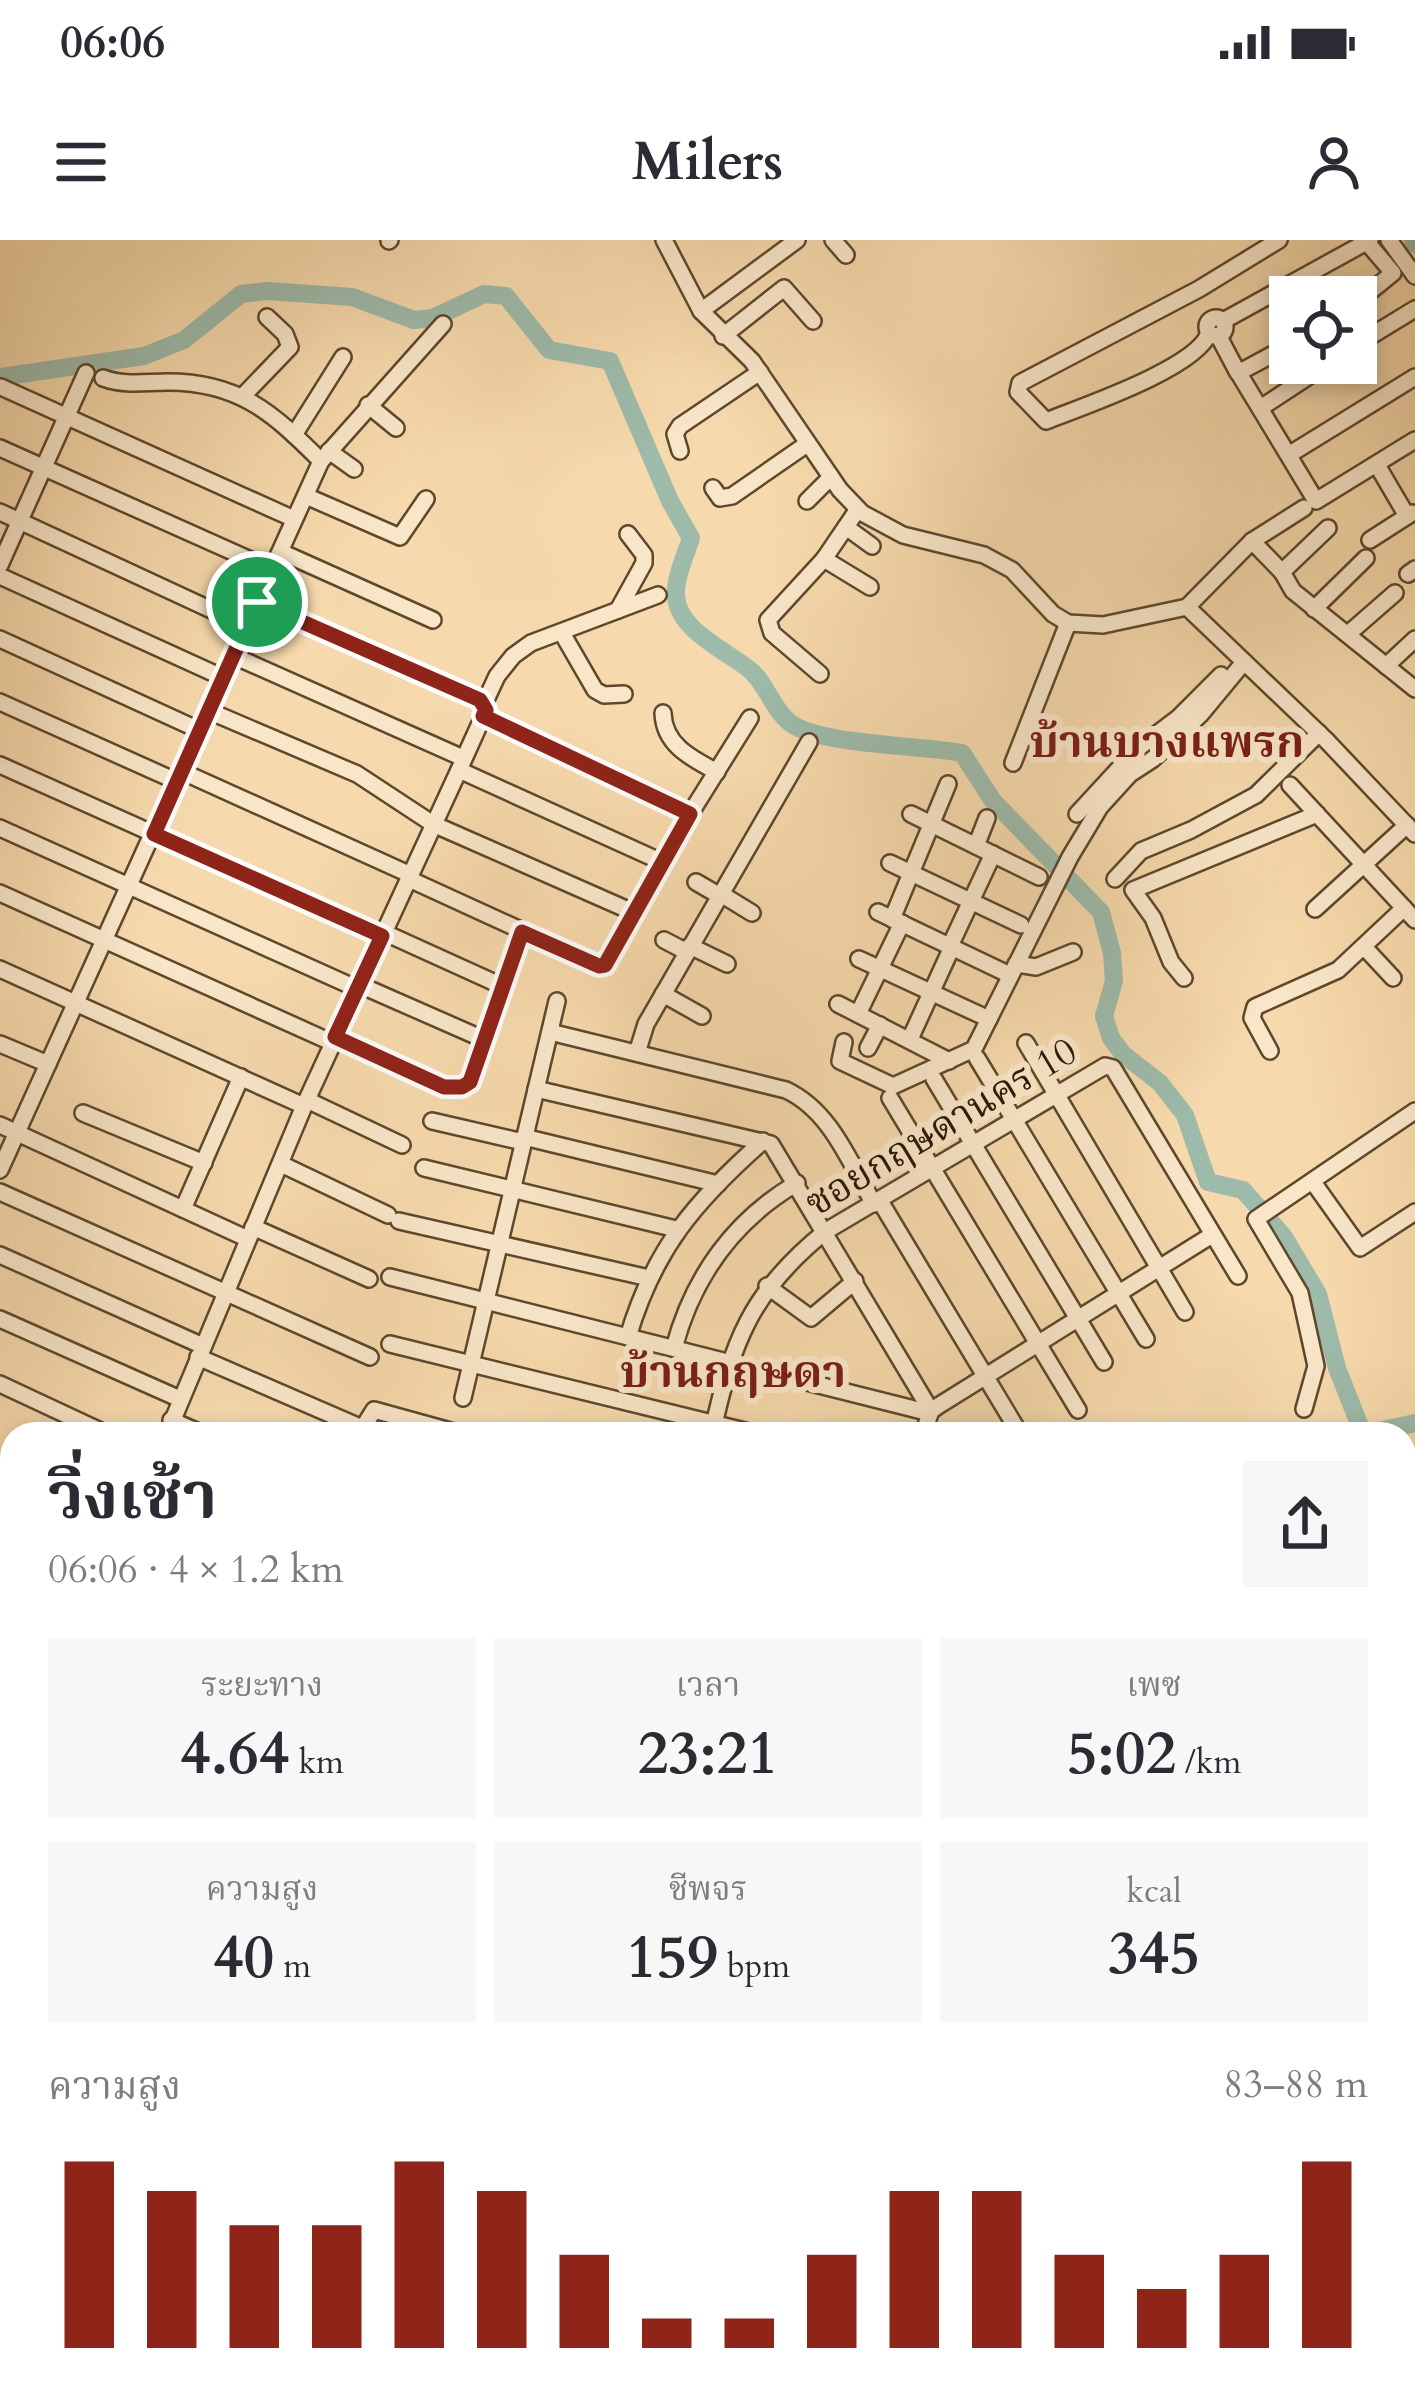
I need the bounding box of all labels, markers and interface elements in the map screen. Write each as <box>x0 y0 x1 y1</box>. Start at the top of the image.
text: 06:06 <box>60 12 165 73</box>
text: Milers <box>632 126 783 199</box>
icon: menu <box>48 129 114 195</box>
icon: person <box>1301 129 1367 195</box>
map controls <box>1269 276 1377 384</box>
button: locate <box>1269 276 1377 384</box>
pin <box>206 551 308 653</box>
icon: arrive <box>224 569 290 635</box>
district label: บ้านบางแพรก <box>1030 712 1304 773</box>
street label: ซอยกฤษดานคร 10 <box>795 1025 1087 1229</box>
district label: บ้านกฤษดา <box>620 1342 846 1403</box>
text: วิ่งเช้า <box>48 1453 217 1542</box>
button: share <box>1242 1461 1368 1587</box>
text: 06:06 · 4 × 1.2 km <box>48 1543 344 1596</box>
text: ระยะทาง <box>201 1663 323 1708</box>
text: เวลา <box>676 1663 740 1708</box>
text: เพซ <box>1126 1663 1182 1708</box>
text: 4.64 <box>180 1714 290 1795</box>
text: 23:21 <box>638 1714 778 1795</box>
text: 5:02 <box>1067 1714 1176 1795</box>
text: km <box>290 1740 344 1785</box>
text: /km <box>1176 1740 1241 1785</box>
text: ความสูง <box>206 1867 318 1912</box>
text: ชีพจร <box>669 1867 747 1912</box>
text: kcal <box>1126 1869 1182 1914</box>
text: 345 <box>1108 1914 1200 1995</box>
text: 40 <box>213 1918 274 1999</box>
text: 159 <box>626 1918 718 1999</box>
text: m <box>274 1944 311 1989</box>
text: bpm <box>718 1944 790 1989</box>
text: 83–88 m <box>1223 2058 1368 2111</box>
text: ความสูง <box>48 2060 181 2113</box>

